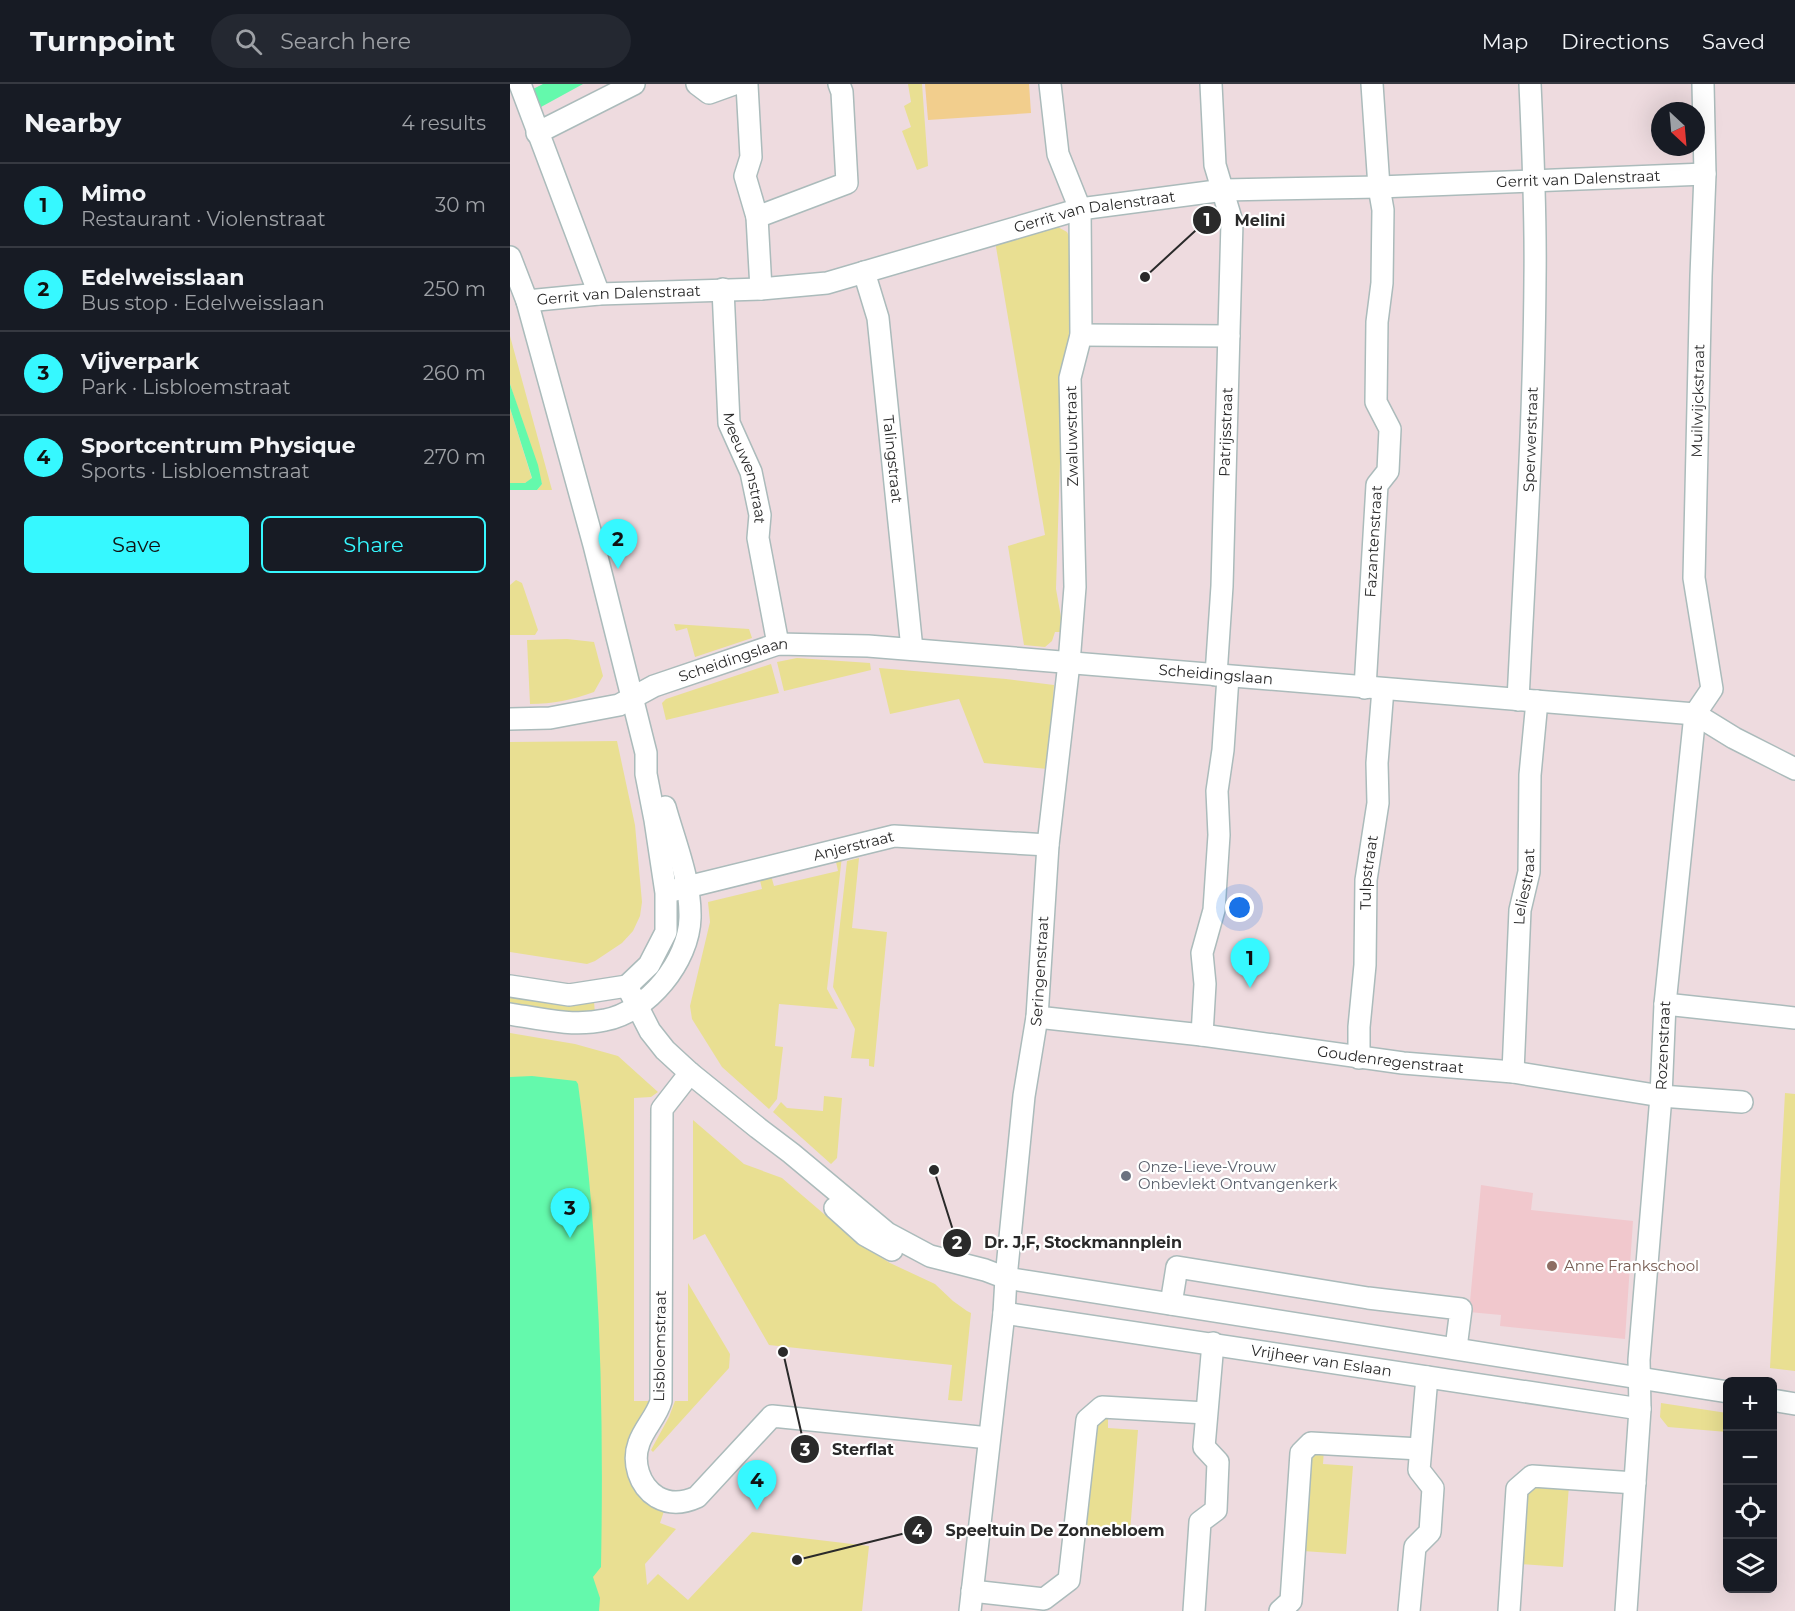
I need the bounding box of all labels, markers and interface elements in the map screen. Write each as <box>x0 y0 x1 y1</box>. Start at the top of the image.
search box <box>211 14 631 68</box>
text: Turnpoint <box>30 24 175 58</box>
icon: search <box>232 25 265 58</box>
text: Search here <box>280 28 411 55</box>
text: Map <box>1482 29 1528 54</box>
text: Directions <box>1561 29 1669 54</box>
text: Saved <box>1702 29 1765 54</box>
north arrow <box>1651 102 1705 156</box>
text: Nearby <box>24 107 121 139</box>
text: 4 results <box>401 111 486 135</box>
street label: Gerrit van Dalenstraat <box>1496 166 1661 191</box>
text: Mimo <box>81 180 146 207</box>
street label: Gerrit van Dalenstraat <box>1011 187 1176 237</box>
text: 1 <box>40 193 47 217</box>
text: 30 m <box>435 193 486 217</box>
callout: Melini <box>1192 203 1297 237</box>
text: Restaurant · Violenstraat <box>81 207 326 231</box>
text: 1 <box>1203 209 1211 231</box>
text: Melini <box>1235 211 1285 230</box>
text: Edelweisslaan <box>81 264 245 291</box>
text: 2 <box>38 277 49 301</box>
text: 250 m <box>424 277 486 301</box>
street label: Gerrit van Dalenstraat <box>536 281 701 309</box>
text: Bus stop · Edelweisslaan <box>81 291 325 315</box>
street label: Muilwijckstraat <box>1687 344 1708 458</box>
text: Vijverpark <box>81 348 199 375</box>
text: 3 <box>38 361 49 385</box>
text: 260 m <box>423 361 486 385</box>
text: Park · Lisbloemstraat <box>81 375 291 399</box>
street label: Zwaluwstraat <box>1061 385 1082 487</box>
street label: Sperwerstraat <box>1519 386 1542 492</box>
street label: Patrijsstraat <box>1214 387 1237 477</box>
street label: Meeuwenstraat <box>720 412 770 525</box>
street label: Talingstraat <box>879 414 907 504</box>
text: Sportcentrum Physique <box>81 432 356 459</box>
text: 4 <box>37 445 50 469</box>
text: 270 m <box>424 445 486 469</box>
text: Sports · Lisbloemstraat <box>81 459 310 483</box>
street label: Fazantenstraat <box>1360 485 1386 598</box>
button: Save <box>24 516 249 573</box>
button: Share <box>261 516 486 573</box>
pin: 2 <box>598 520 638 569</box>
street label: Scheidingslaan <box>676 634 789 686</box>
street label: Scheidingslaan <box>1158 660 1274 688</box>
street label: Anjerstraat <box>811 826 896 865</box>
street label: Tulpstraat <box>1356 834 1382 910</box>
street label: Leliestraat <box>1509 848 1538 925</box>
your location <box>1225 893 1254 922</box>
street label: Seringenstraat <box>1026 915 1052 1028</box>
pin: 1 <box>1230 938 1270 988</box>
street label: Rozenstraat <box>1651 1000 1674 1091</box>
street label: Goudenregenstraat <box>1316 1041 1464 1077</box>
place label: Onze-Lieve-Vrouw Onbevlekt Ontvangenkerk <box>1138 1157 1338 1193</box>
marker: Onze-Lieve-Vrouw Onbevlekt Ontvangenkerk <box>1119 1169 1133 1183</box>
pin: 3 <box>550 1188 590 1238</box>
callout: Dr. J,F, Stockmannplein <box>942 1226 1194 1260</box>
text: 2 <box>952 1232 963 1254</box>
text: Dr. J,F, Stockmannplein <box>984 1233 1182 1252</box>
place label: Anne Frankschool <box>1564 1256 1699 1275</box>
marker: Anne Frankschool <box>1545 1259 1559 1273</box>
street label: Lisbloemstraat <box>649 1290 670 1402</box>
street label: Vrijheer van Eslaan <box>1250 1340 1393 1380</box>
map controls <box>1723 1377 1777 1593</box>
button: + <box>1723 1377 1777 1431</box>
button: − <box>1723 1431 1777 1485</box>
callout: Sterflat <box>790 1432 906 1466</box>
text: 3 <box>799 1439 811 1461</box>
text: Sterflat <box>832 1440 894 1459</box>
pin: 4 <box>738 1460 776 1510</box>
button: locate <box>1723 1485 1777 1539</box>
callout: Speeltuin De Zonnebloem <box>903 1513 1176 1547</box>
text: 4 <box>912 1520 925 1542</box>
text: Speeltuin De Zonnebloem <box>945 1521 1165 1540</box>
button: layers <box>1723 1539 1777 1593</box>

